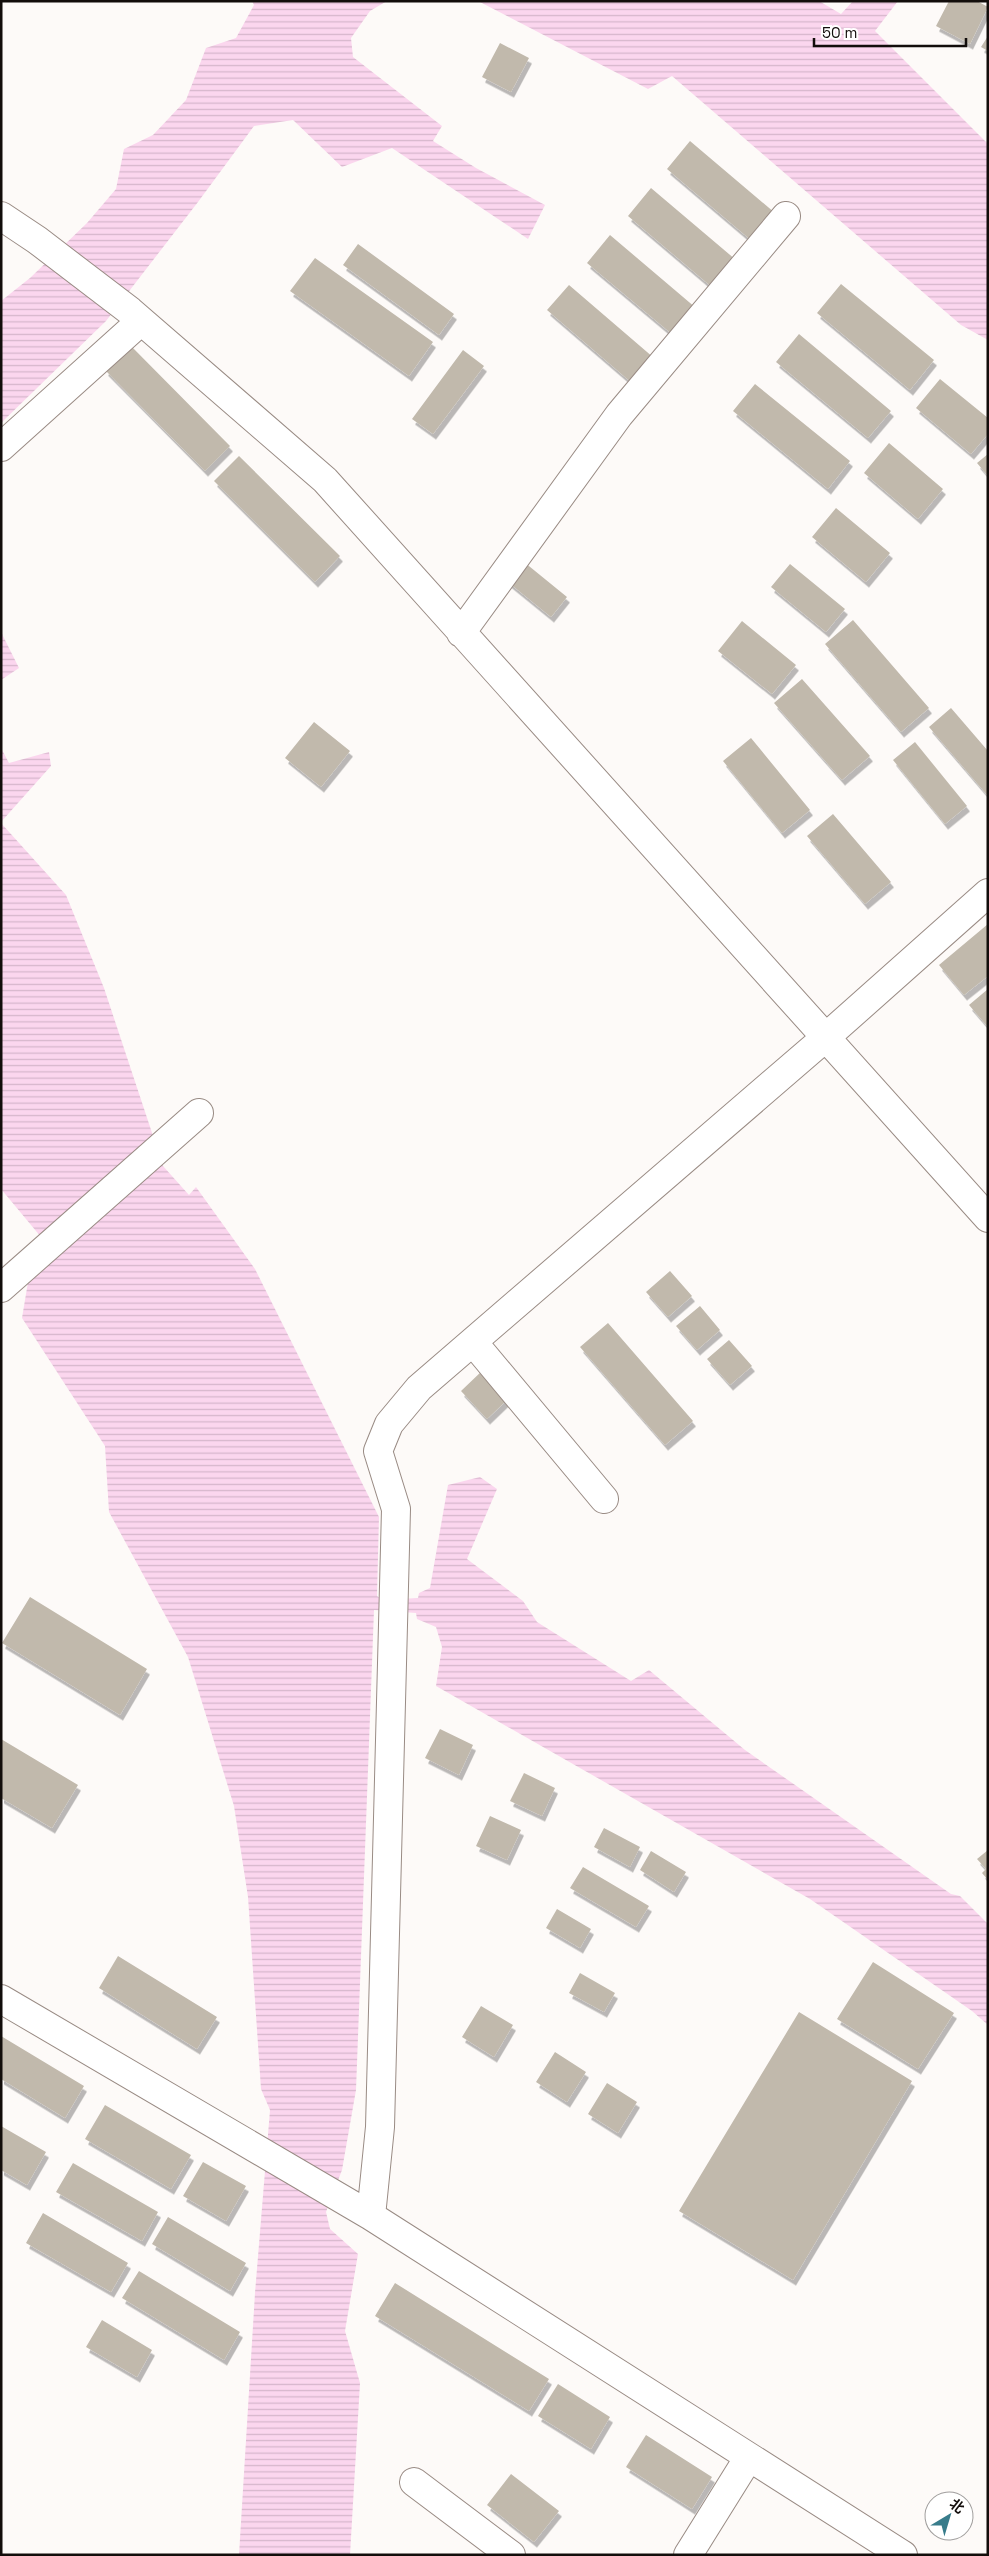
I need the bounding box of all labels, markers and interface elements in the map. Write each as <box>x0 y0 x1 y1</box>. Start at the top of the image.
scale bar <box>814 15 966 47</box>
text: 50 m <box>822 23 857 42</box>
north arrow <box>924 2491 974 2541</box>
text: 北 <box>946 2494 968 2517</box>

